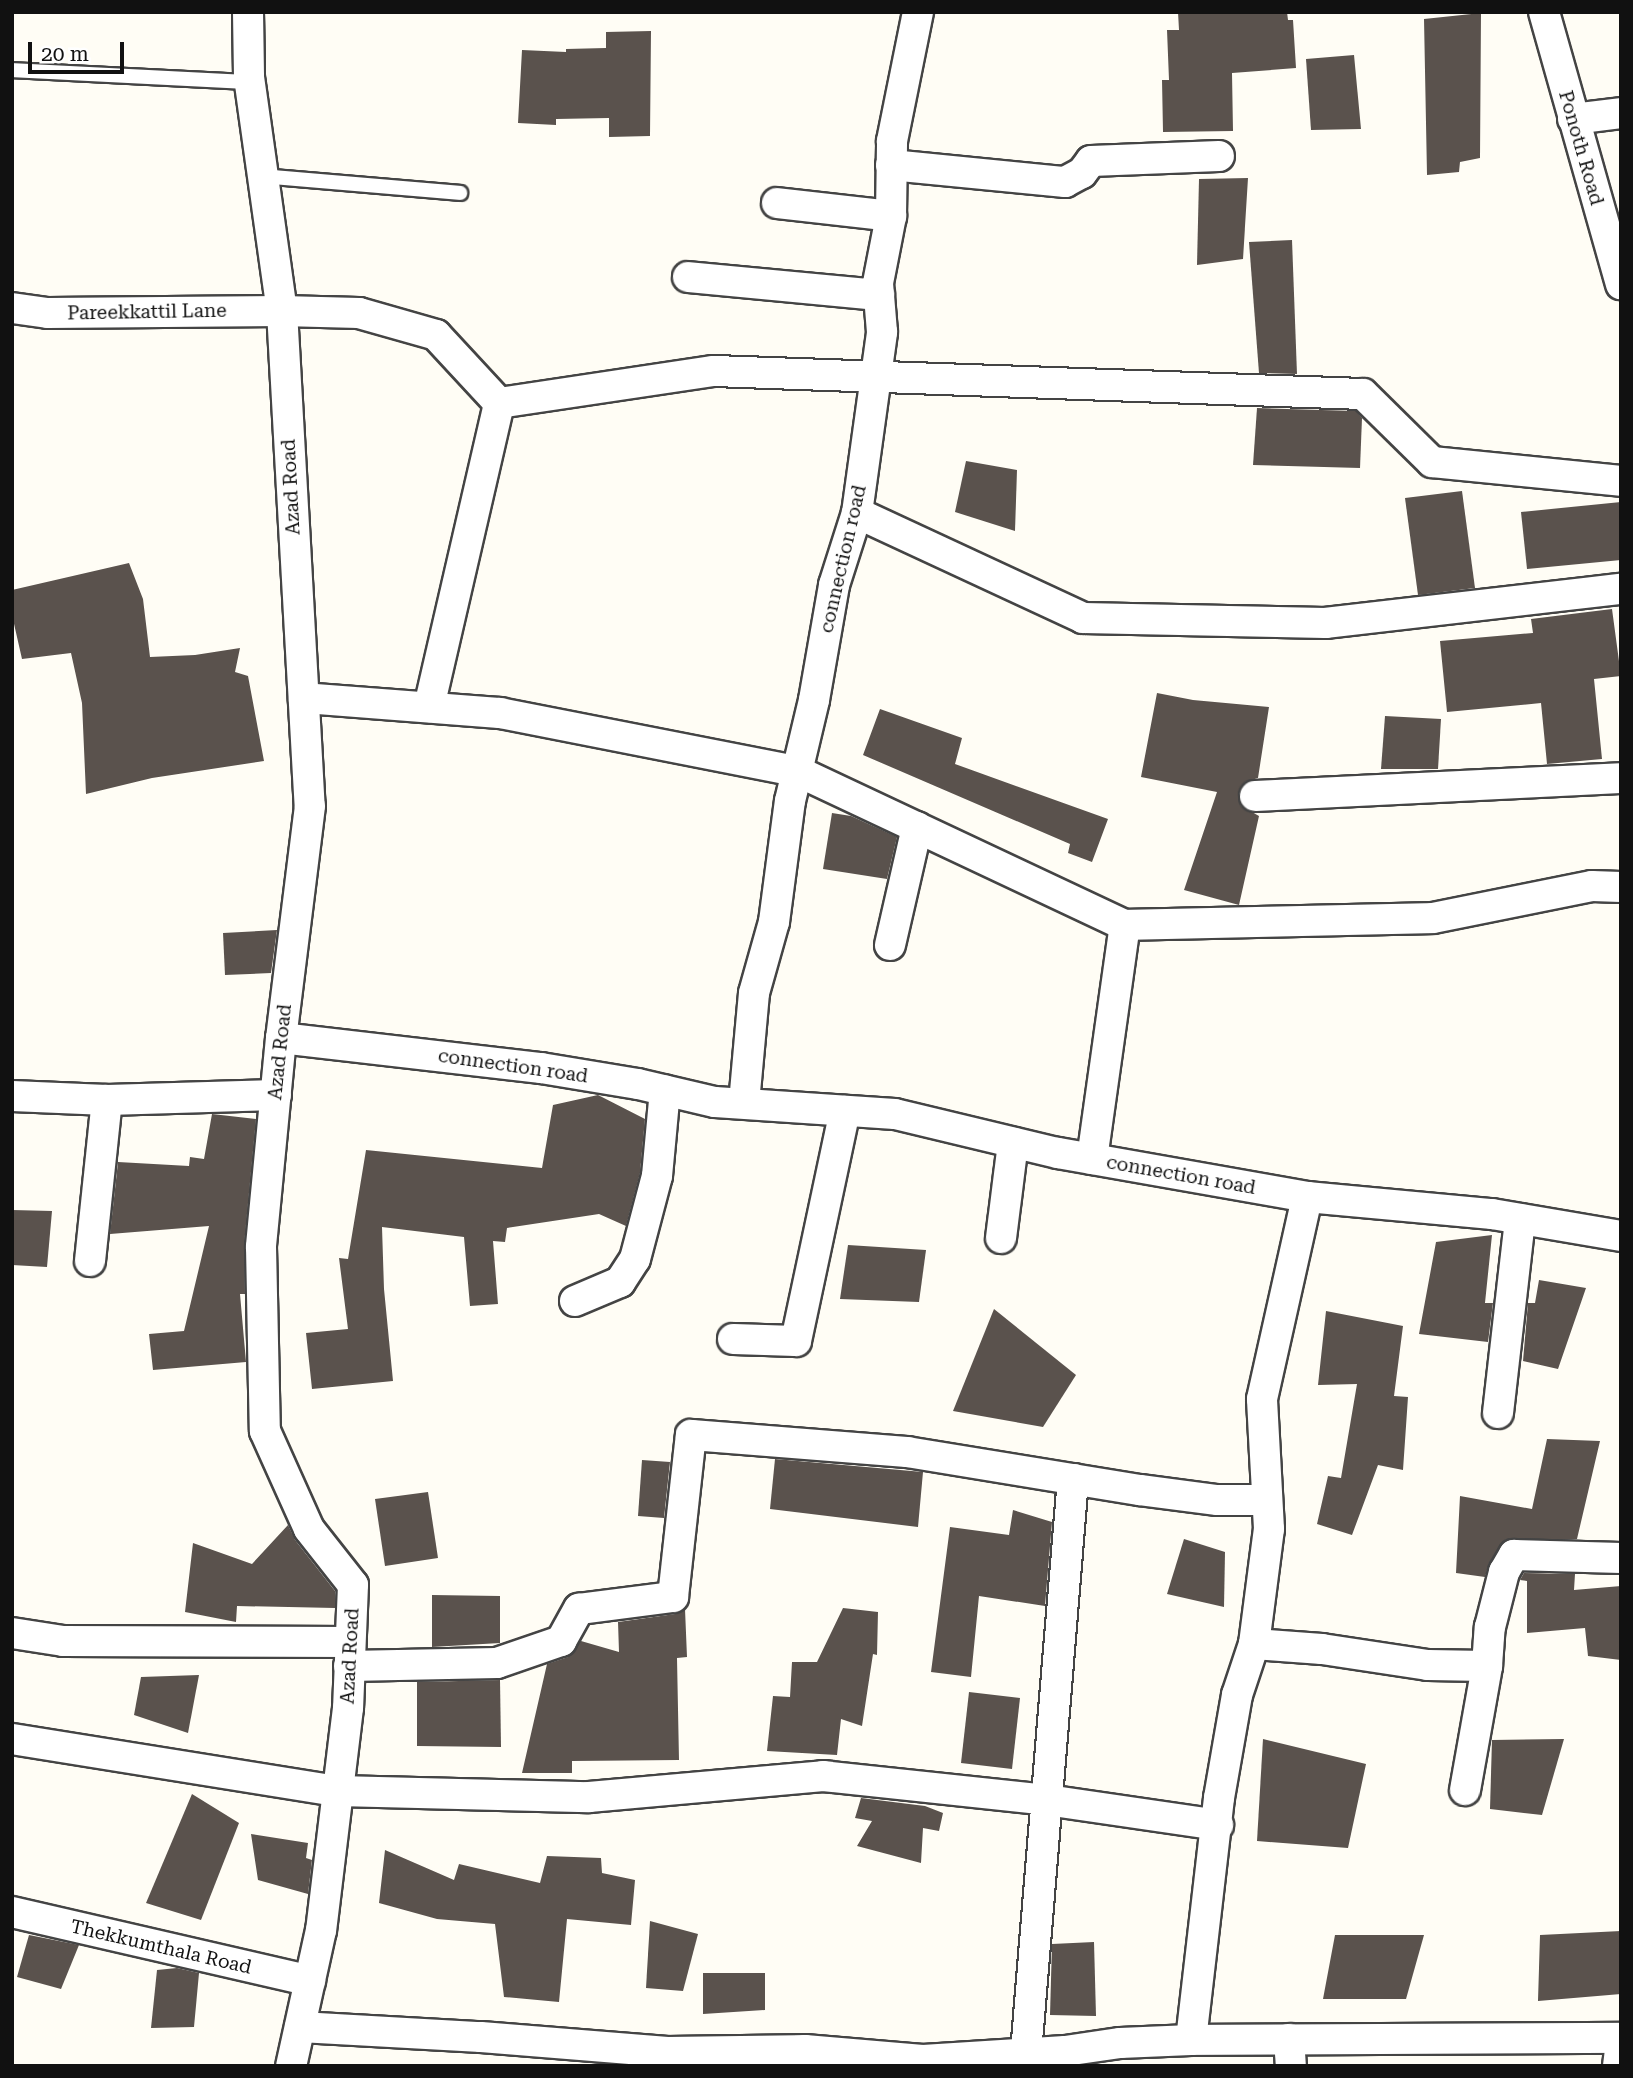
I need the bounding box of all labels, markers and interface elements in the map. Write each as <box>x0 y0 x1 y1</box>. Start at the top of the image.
scale bar <box>32 28 128 72</box>
text: 20 m <box>41 42 89 66</box>
street label: Ponoth Road <box>1554 88 1608 208</box>
street label: Pareekkattil Lane <box>67 299 227 325</box>
street label: Azad Road <box>277 438 305 536</box>
street label: connection road <box>815 483 871 635</box>
street label: Azad Road <box>264 1003 296 1101</box>
street label: connection road <box>437 1044 589 1088</box>
street label: connection road <box>1105 1151 1257 1199</box>
street label: Azad Road <box>336 1607 364 1705</box>
street label: Thekkumthala Road <box>68 1915 254 1979</box>

